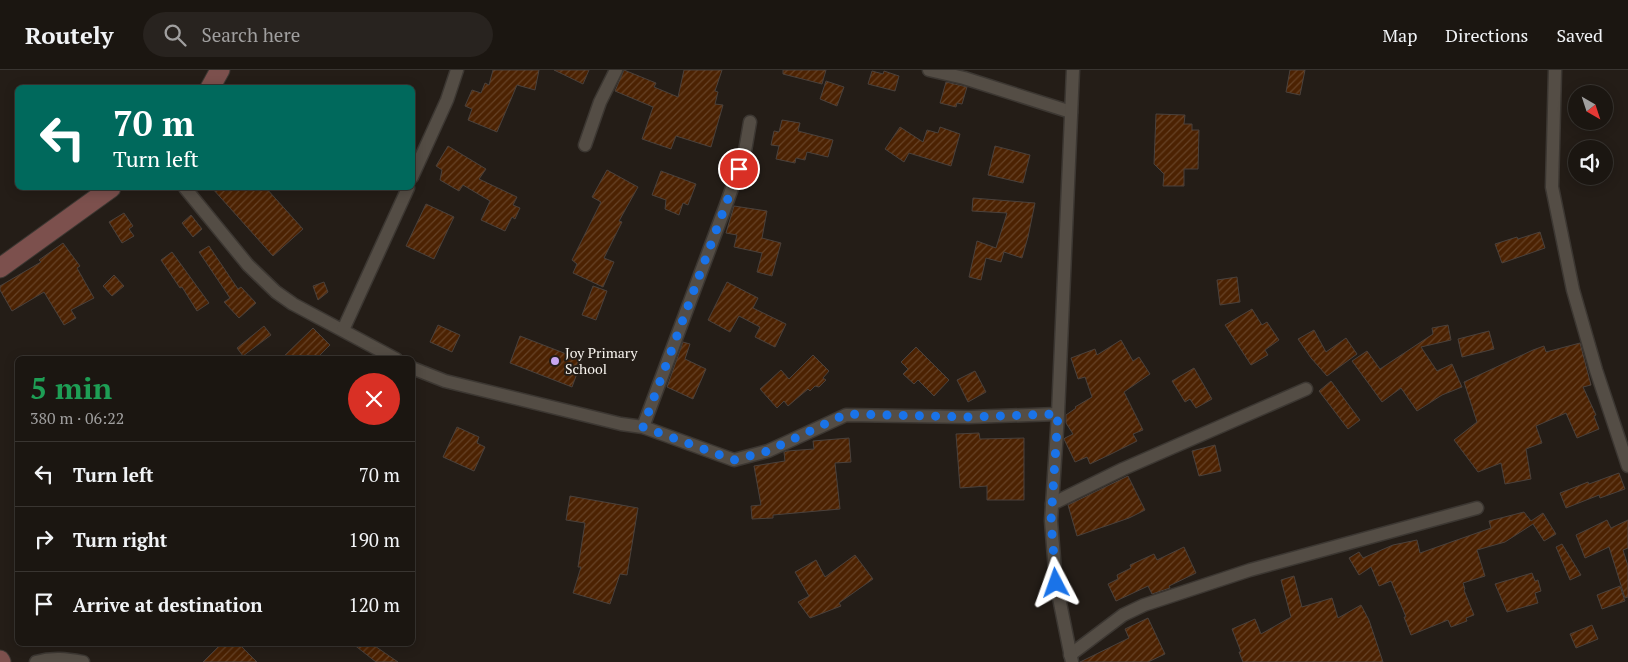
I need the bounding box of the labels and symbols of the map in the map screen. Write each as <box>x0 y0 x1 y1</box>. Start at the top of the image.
north arrow <box>1568 85 1612 130</box>
pin <box>718 148 760 190</box>
place label: Joy Primary School <box>565 343 638 378</box>
marker: Joy Primary School <box>549 355 561 367</box>
position arrow <box>1029 556 1081 608</box>

